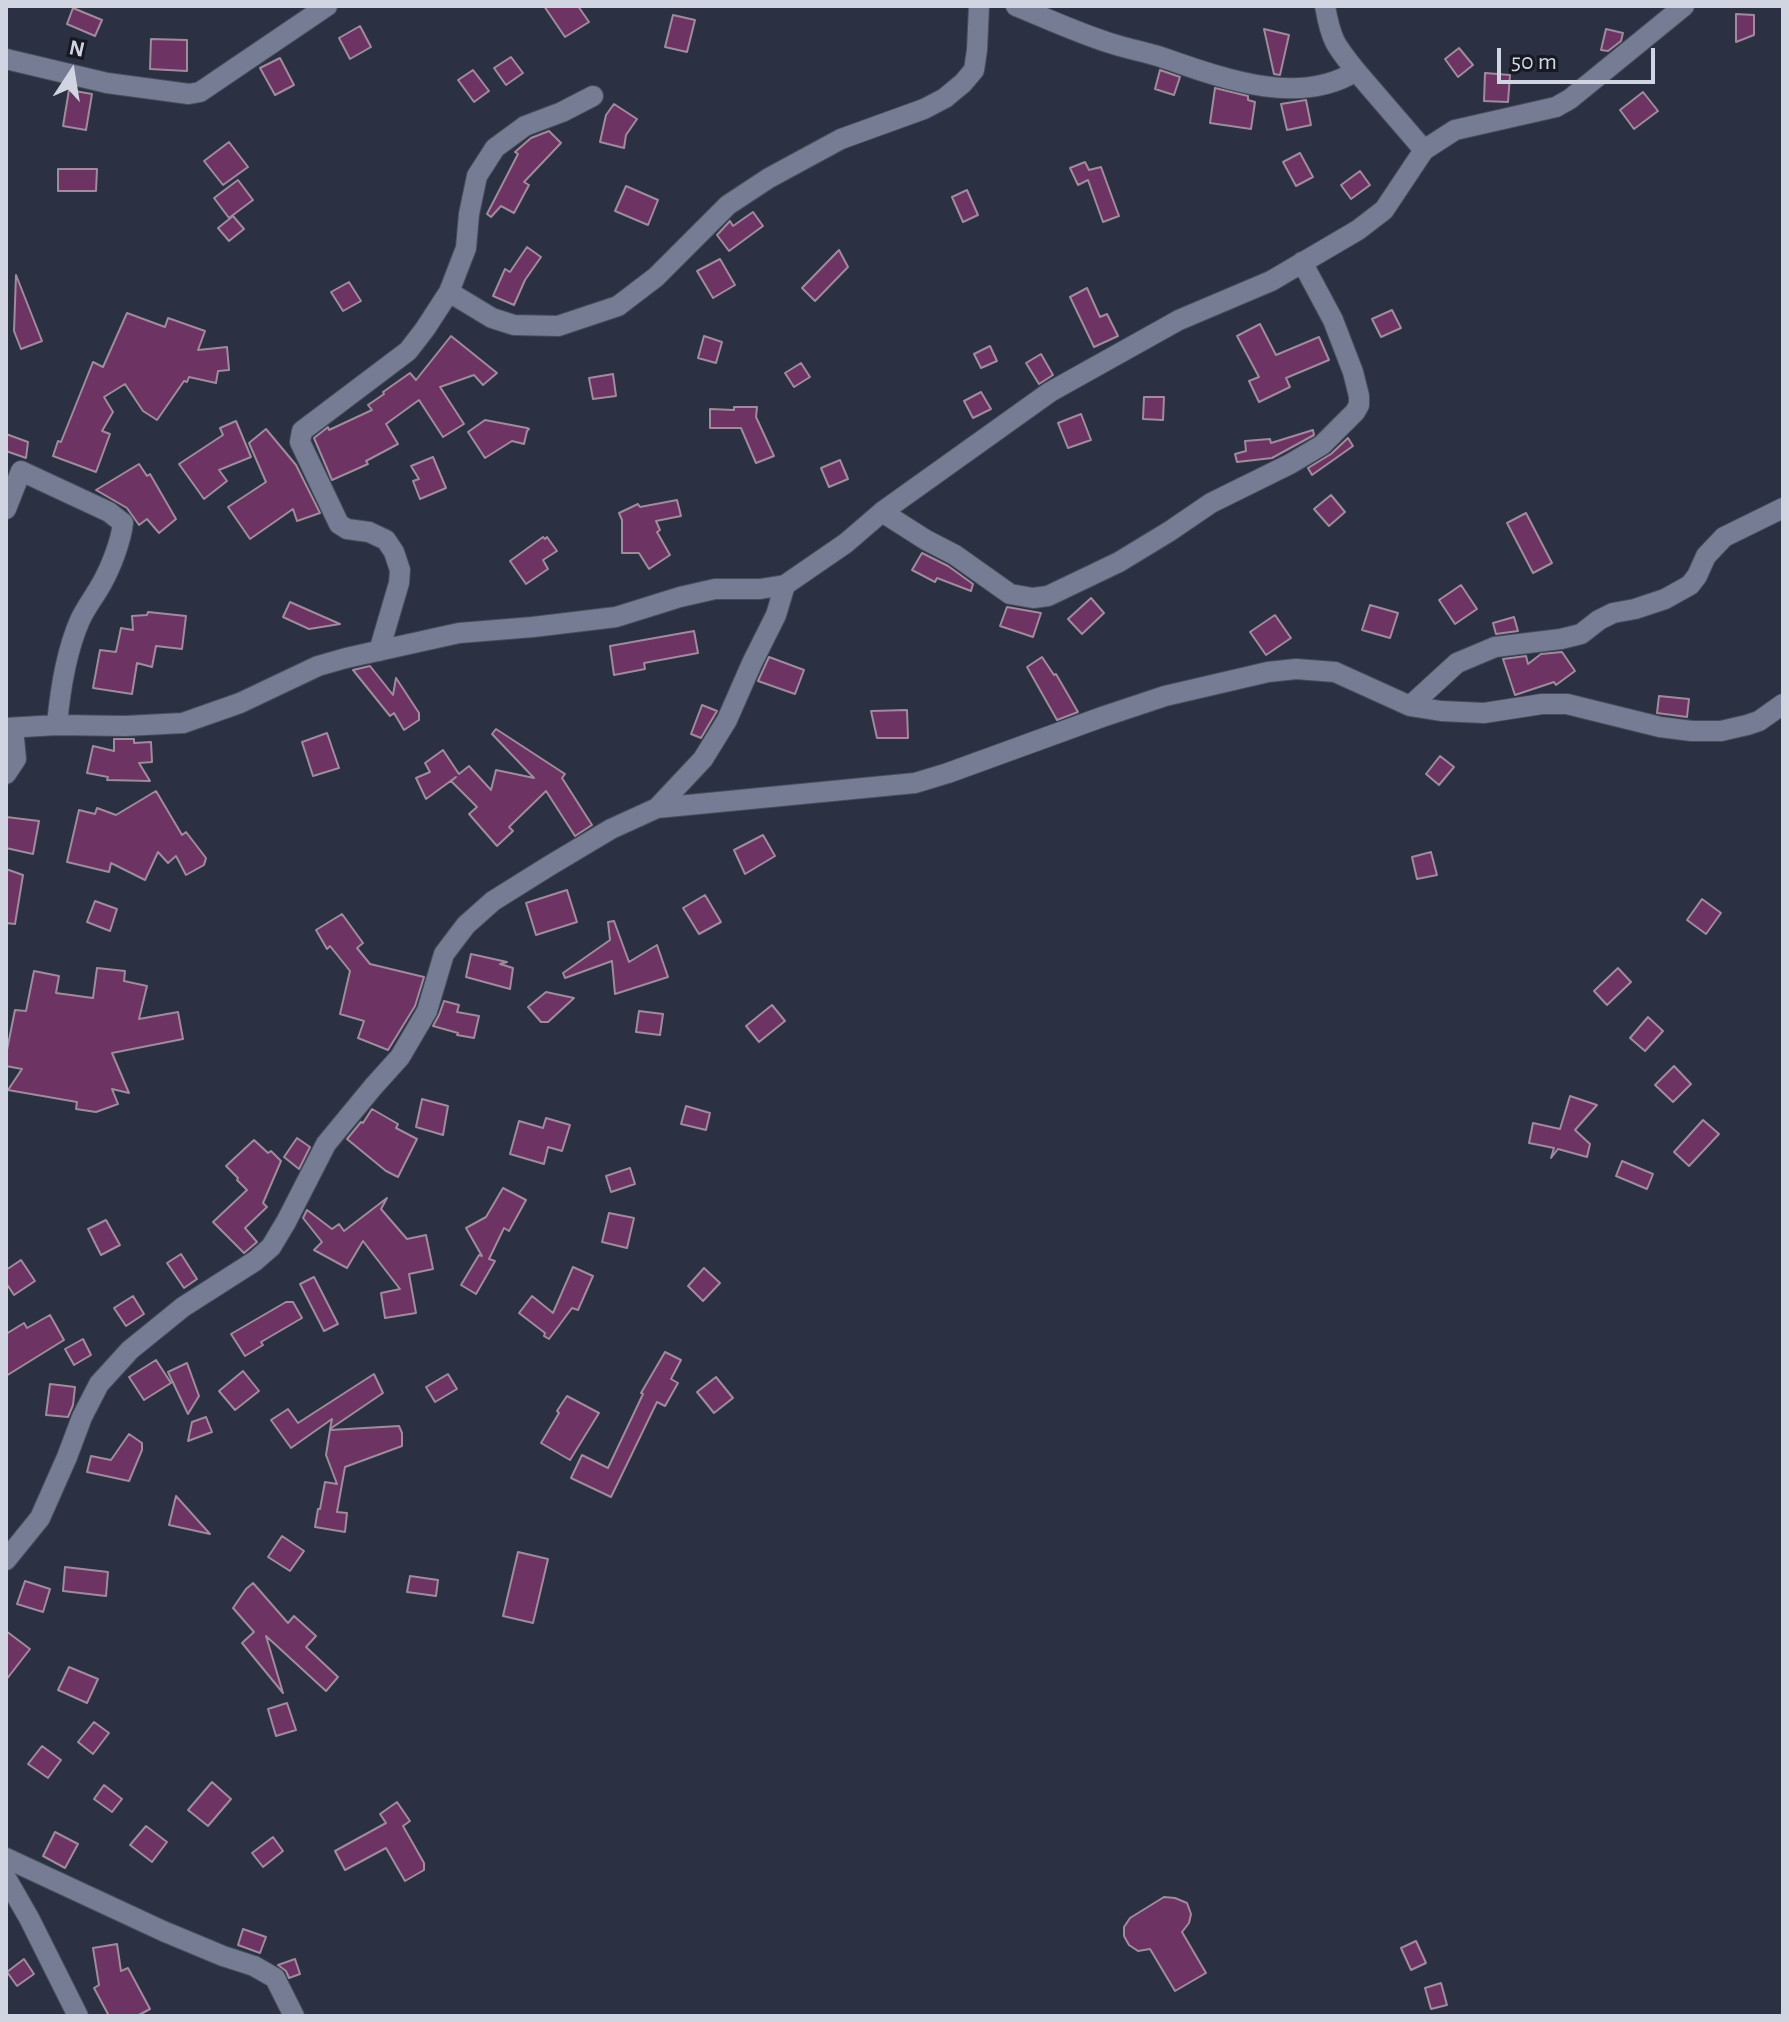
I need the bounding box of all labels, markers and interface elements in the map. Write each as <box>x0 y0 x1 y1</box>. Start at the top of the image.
north arrow <box>32 32 112 112</box>
scale bar <box>1501 32 1659 82</box>
text: N <box>67 36 87 61</box>
text: 50 m <box>1511 50 1557 74</box>

